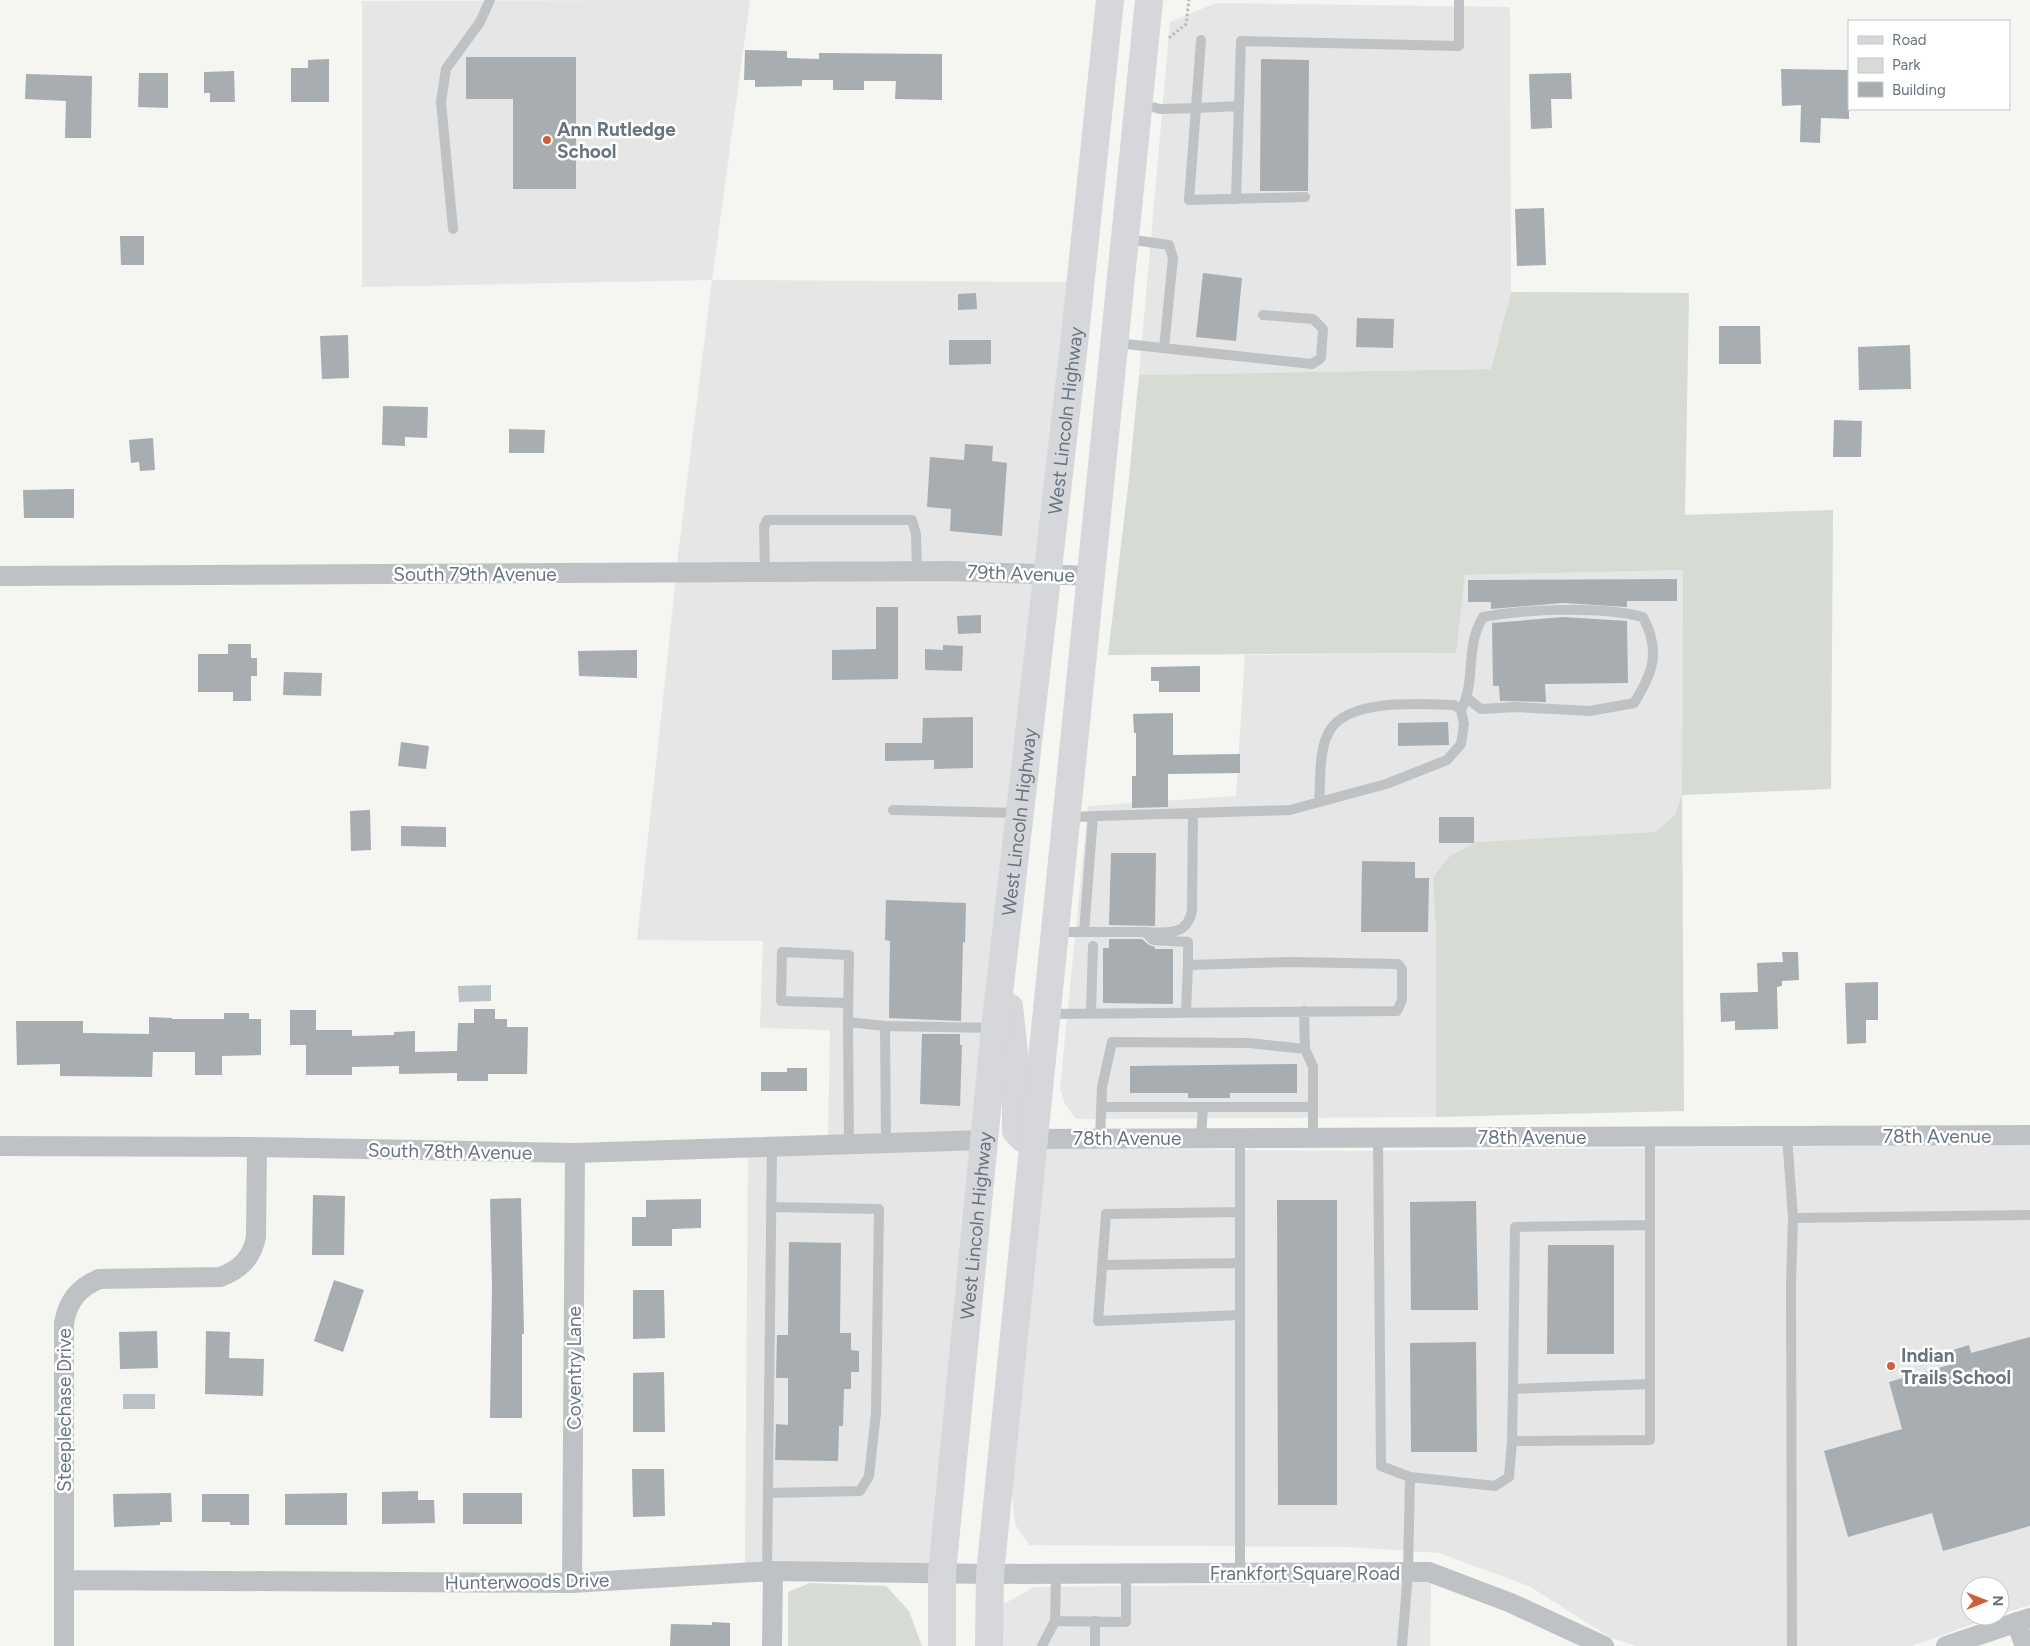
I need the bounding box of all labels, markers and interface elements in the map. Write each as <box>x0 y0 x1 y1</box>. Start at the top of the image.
legend <box>1848 20 2010 110</box>
text: Road <box>1892 31 1927 49</box>
text: Park <box>1892 56 1921 74</box>
text: Building <box>1892 81 1946 99</box>
place label: Ann Rutledge School <box>557 118 676 163</box>
marker: Ann Rutledge School <box>541 134 553 146</box>
street label: West Lincoln Highway <box>1043 326 1088 516</box>
street label: 79th Avenue <box>967 560 1075 587</box>
street label: South 79th Avenue <box>393 563 557 586</box>
street label: West Lincoln Highway <box>997 727 1042 917</box>
street label: 78th Avenue <box>1883 1125 1991 1148</box>
street label: 78th Avenue <box>1478 1126 1586 1149</box>
street label: 78th Avenue <box>1073 1127 1181 1150</box>
street label: West Lincoln Highway <box>956 1131 997 1321</box>
street label: South 78th Avenue <box>368 1139 532 1164</box>
street label: Coventry Lane <box>563 1306 586 1430</box>
street label: Steeplechase Drive <box>53 1328 76 1492</box>
place label: Indian Trails School <box>1901 1344 2011 1389</box>
marker: Indian Trails School <box>1885 1360 1897 1372</box>
street label: Frankfort Square Road <box>1210 1562 1400 1585</box>
street label: Hunterwoods Drive <box>444 1569 610 1594</box>
north arrow <box>1960 1576 2010 1626</box>
text: N <box>1989 1596 2006 1606</box>

